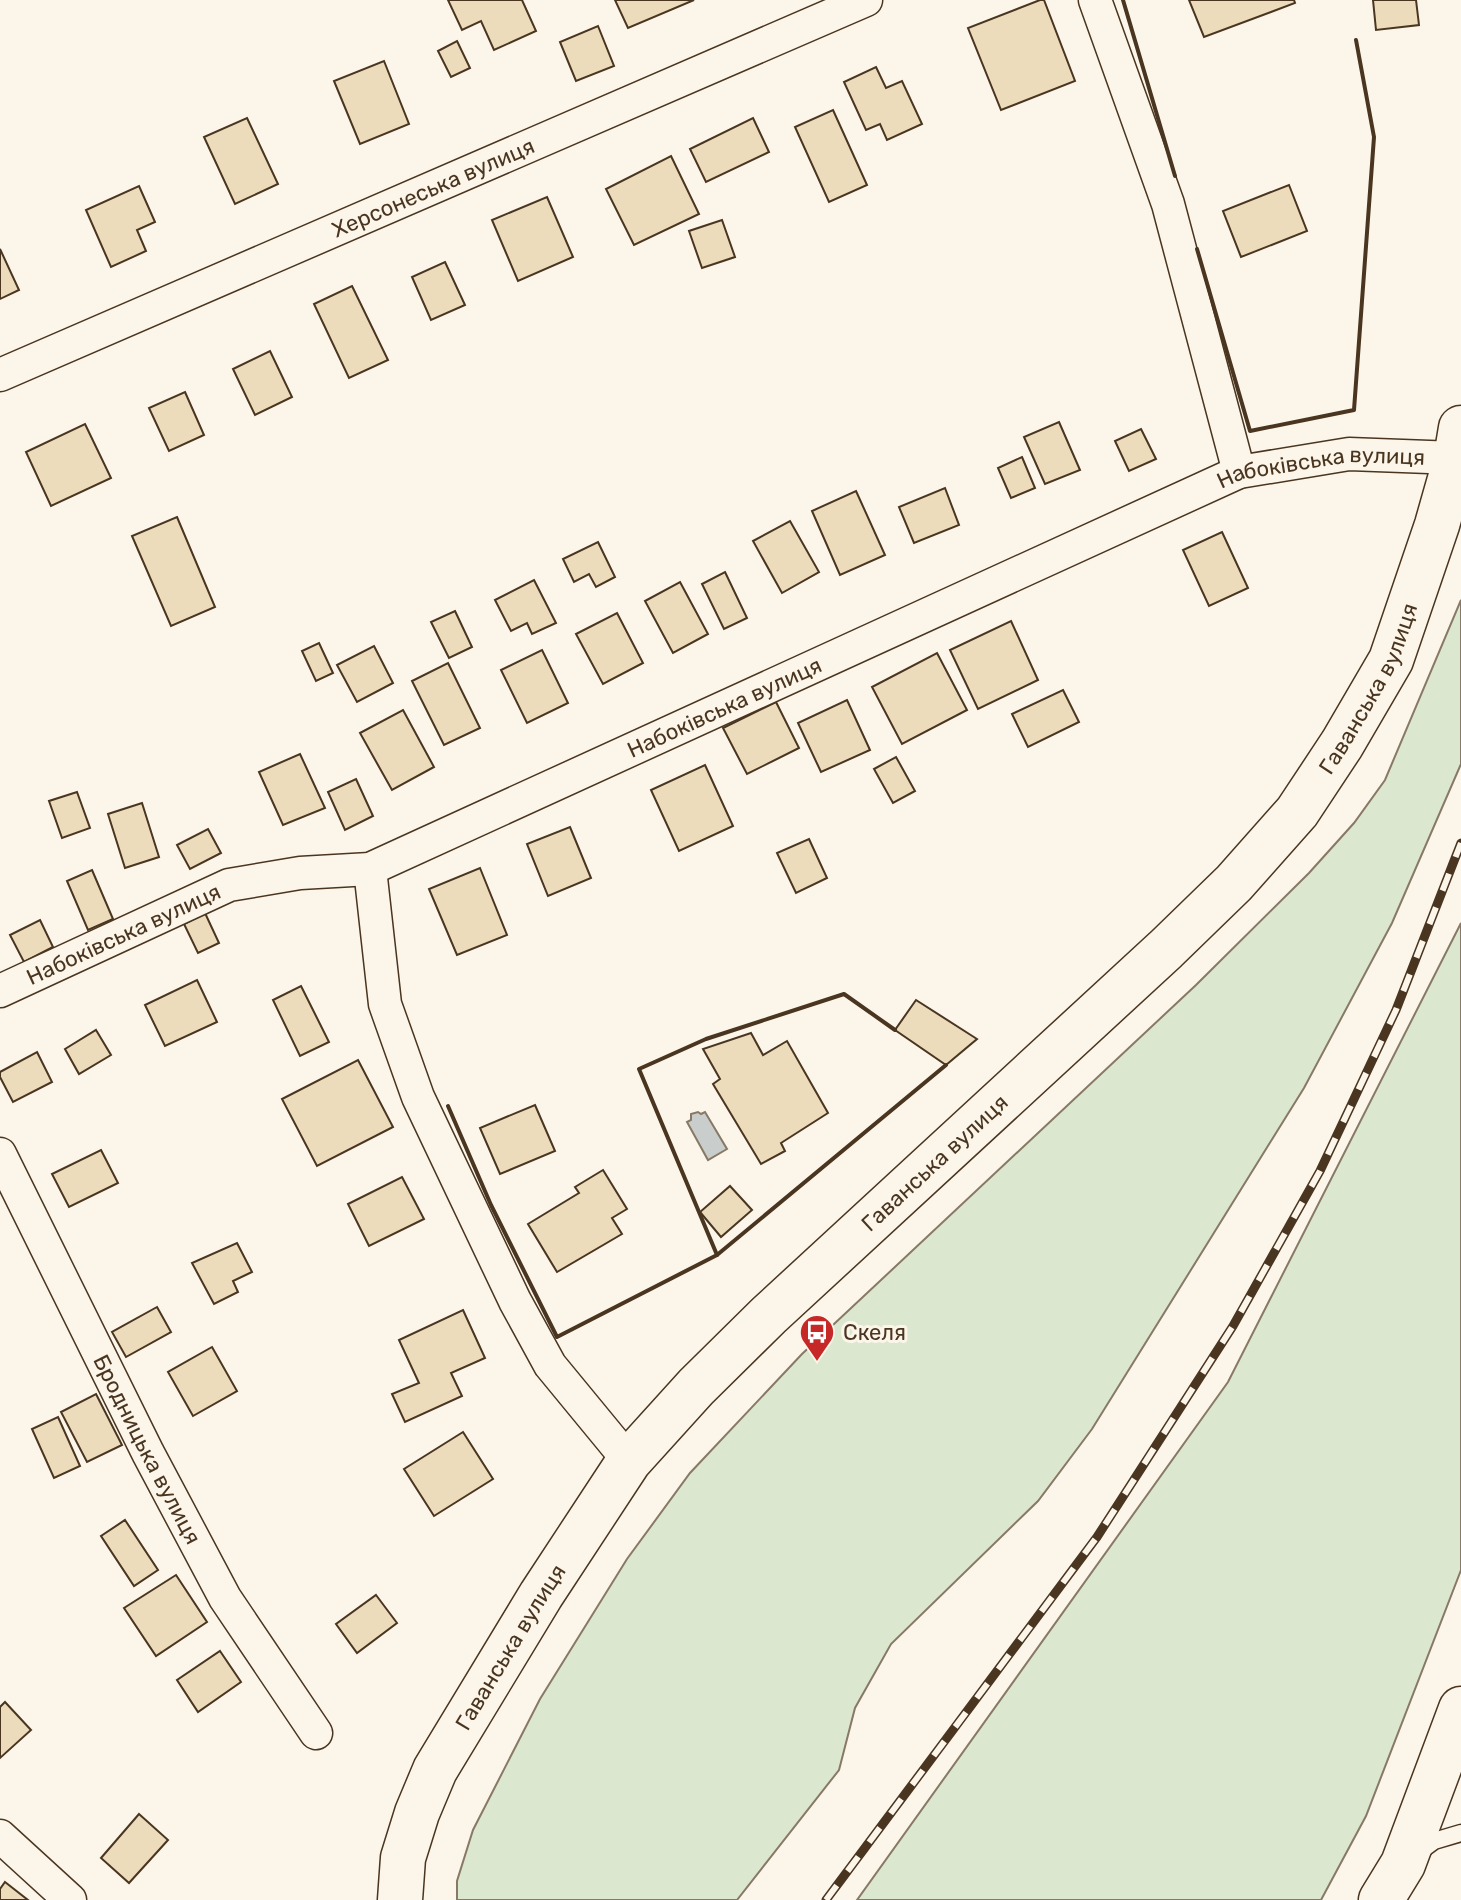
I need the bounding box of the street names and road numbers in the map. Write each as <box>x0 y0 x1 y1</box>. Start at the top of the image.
street label: Херсонеська вулиця <box>328 132 539 243</box>
street label: Набоківська вулиця <box>1212 441 1426 494</box>
street label: Гаванська вулиця <box>1312 600 1423 779</box>
street label: Набоківська вулиця <box>623 651 826 763</box>
street label: Набоківська вулиця <box>22 877 225 990</box>
street label: Гаванська вулиця <box>855 1088 1013 1237</box>
street label: Бродницька вулиця <box>88 1350 207 1549</box>
street label: Гаванська вулиця <box>449 1559 571 1735</box>

